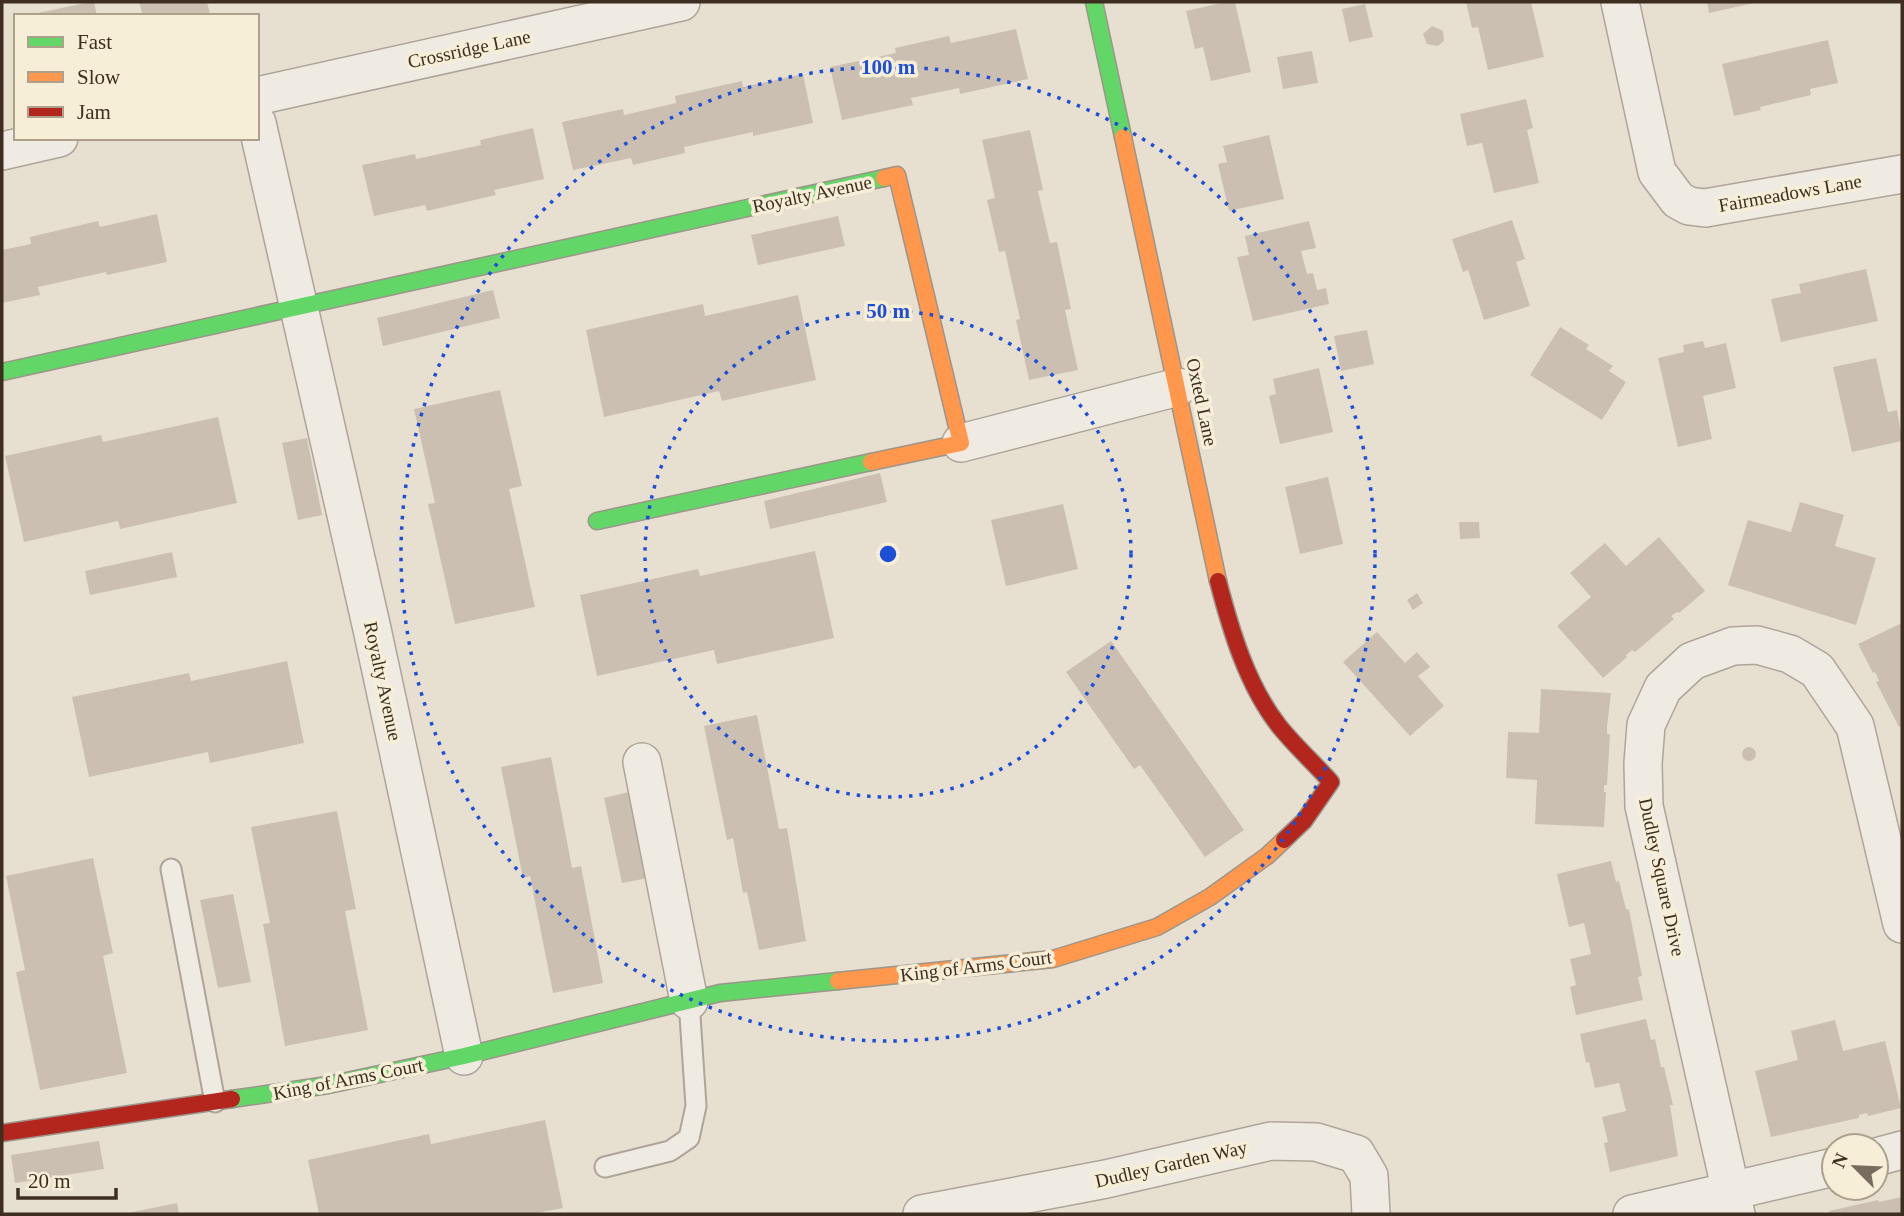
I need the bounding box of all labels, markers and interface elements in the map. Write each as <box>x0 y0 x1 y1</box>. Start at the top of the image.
legend <box>14 14 259 140</box>
street label: Crossridge Lane <box>406 26 532 72</box>
text: Fast <box>77 30 112 54</box>
text: 100 m <box>861 55 916 79</box>
text: Slow <box>77 65 121 89</box>
text: Jam <box>77 100 111 124</box>
street label: Fairmeadows Lane <box>1717 170 1863 216</box>
street label: Royalty Avenue <box>750 171 874 217</box>
text: 50 m <box>866 299 910 323</box>
street label: Oxted Lane <box>1182 356 1222 448</box>
centre of rings <box>876 542 900 566</box>
street label: Royalty Avenue <box>360 619 406 743</box>
street label: Dudley Square Drive <box>1635 796 1689 958</box>
street label: King of Arms Court <box>899 946 1054 986</box>
street label: King of Arms Court <box>271 1054 426 1104</box>
north arrow <box>1820 1132 1890 1202</box>
street label: Dudley Garden Way <box>1093 1136 1250 1192</box>
text: N <box>1828 1150 1852 1171</box>
scale bar <box>18 1156 116 1200</box>
text: 20 m <box>28 1169 71 1193</box>

